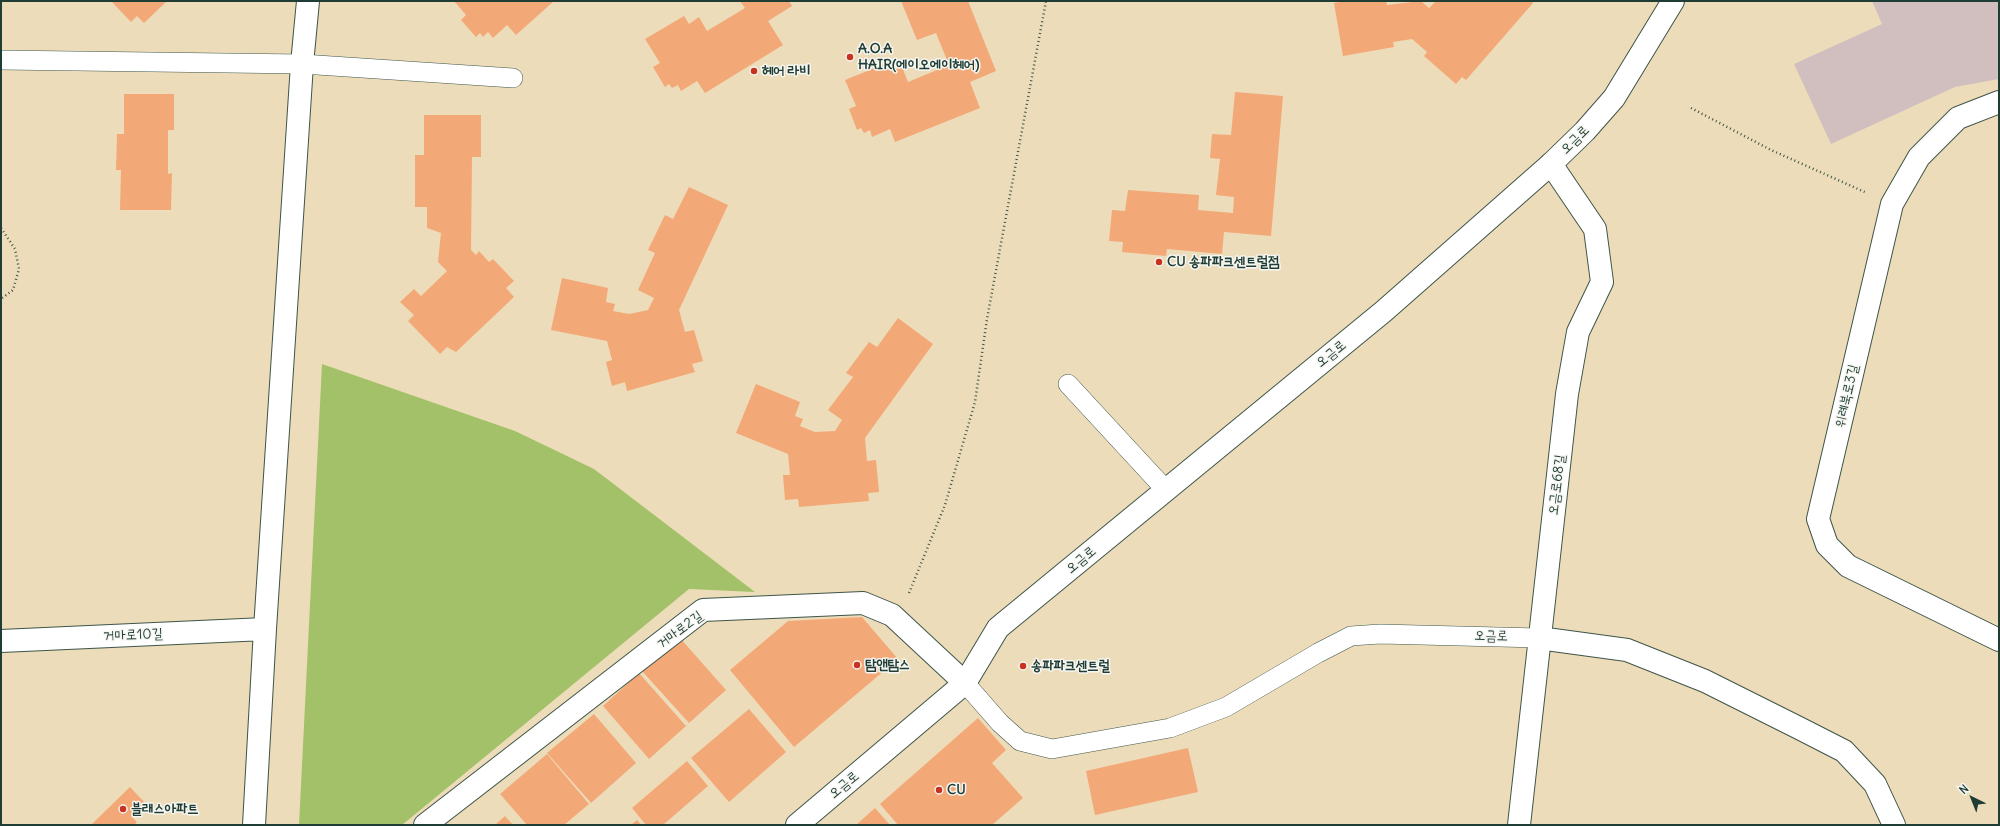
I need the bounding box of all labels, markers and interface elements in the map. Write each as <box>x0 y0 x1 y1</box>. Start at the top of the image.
place label: A.O.A HAIR(에이오에이헤어) <box>858 41 979 74</box>
marker: A.O.A HAIR(에이오에이헤어) <box>845 52 855 62</box>
place label: 헤어 라비 <box>762 63 810 79</box>
marker: 헤어 라비 <box>749 66 759 76</box>
street label: 오금로 <box>1557 122 1593 158</box>
place label: CU 송파파크센트럴점 <box>1167 254 1279 270</box>
marker: CU 송파파크센트럴점 <box>1154 257 1164 267</box>
street label: 오금로 <box>1313 337 1349 371</box>
street label: 위례북로3길 <box>1832 363 1862 429</box>
street label: 오금로68길 <box>1545 454 1569 516</box>
street label: 오금로 <box>1063 543 1099 577</box>
street label: 거마로2길 <box>654 608 706 652</box>
street label: 거마로10길 <box>103 626 163 644</box>
street label: 오금로 <box>1474 627 1508 645</box>
place label: 탐앤탐스 <box>865 657 910 673</box>
place label: 송파파크센트럴 <box>1031 658 1110 674</box>
marker: 탐앤탐스 <box>852 660 862 670</box>
marker: 송파파크센트럴 <box>1018 661 1028 671</box>
street label: 오금로 <box>826 768 862 802</box>
north arrow <box>1952 778 1992 818</box>
place label: CU <box>947 782 966 798</box>
text: N <box>1956 782 1971 797</box>
marker: CU <box>934 785 944 795</box>
place label: 블래스아파트 <box>131 801 199 817</box>
marker: 블래스아파트 <box>118 804 128 814</box>

